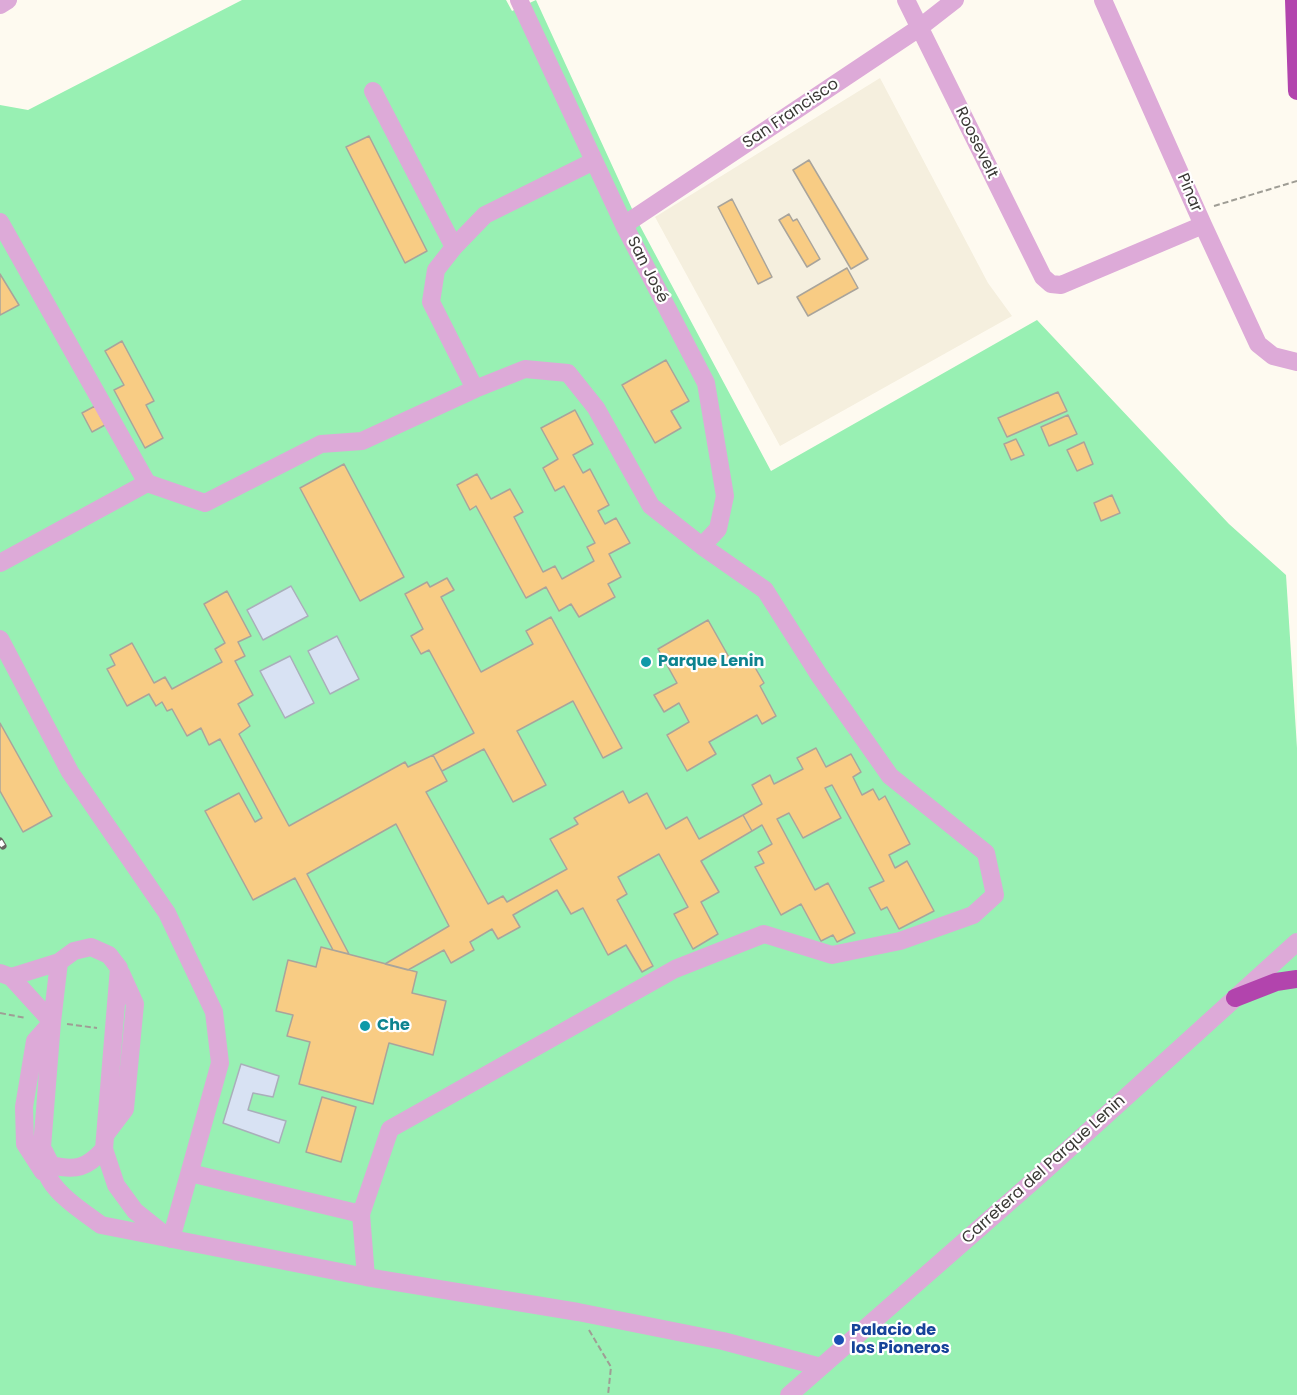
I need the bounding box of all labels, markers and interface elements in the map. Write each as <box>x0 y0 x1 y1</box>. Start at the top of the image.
street label: San Francisco <box>739 75 843 153</box>
street label: Roosevelt <box>950 104 1002 182</box>
street label: Pinar <box>1172 171 1206 215</box>
street label: San José <box>622 234 672 306</box>
place label: Parque Lenin <box>658 652 764 672</box>
marker: Parque Lenin <box>639 655 653 669</box>
place label: Che <box>377 1016 410 1036</box>
marker: Che <box>358 1019 372 1033</box>
street label: Carretera del Parque Lenin <box>958 1091 1130 1249</box>
place label: Palacio de los Pioneros <box>851 1321 950 1359</box>
marker: Palacio de los Pioneros <box>832 1333 846 1347</box>

